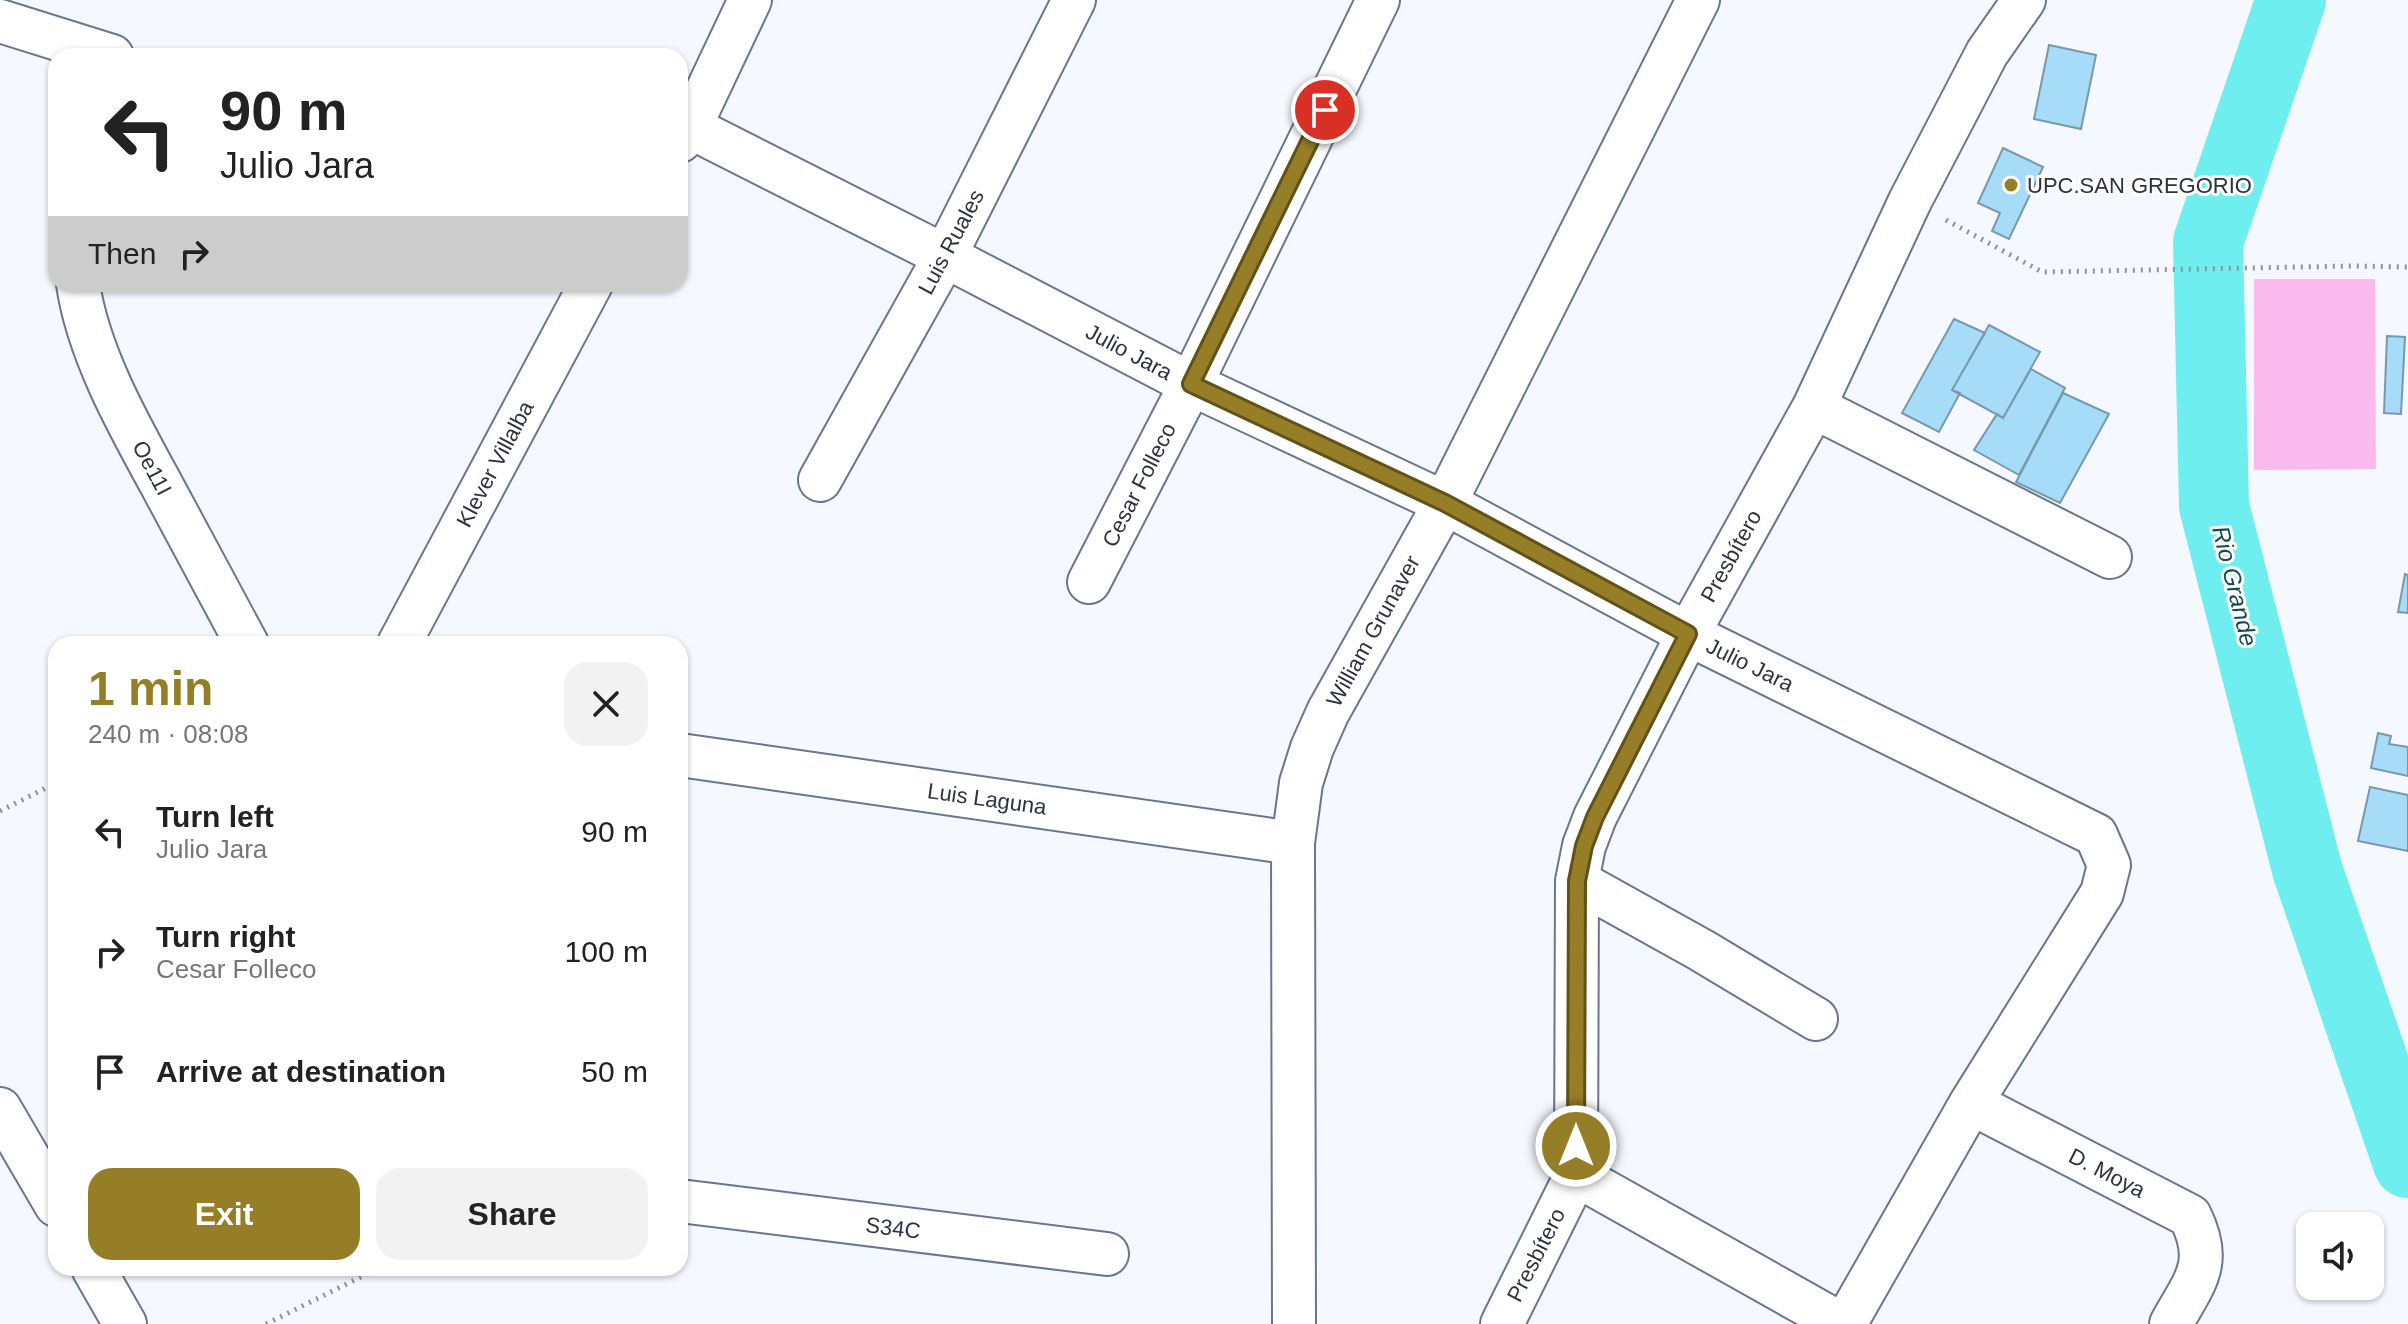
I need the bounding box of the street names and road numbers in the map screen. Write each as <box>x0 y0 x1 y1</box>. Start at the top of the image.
street label: Luis Ruales <box>913 185 989 299</box>
street label: Julio Jara <box>1082 319 1177 385</box>
street label: Klever Villalba <box>451 396 539 531</box>
street label: Cesar Folleco <box>1097 419 1181 551</box>
street label: Oe11I <box>127 436 177 500</box>
street label: Presbítero <box>1695 506 1767 606</box>
street label: William Grunaver <box>1321 551 1425 711</box>
street label: Julio Jara <box>1702 633 1798 697</box>
street label: Luis Laguna <box>926 778 1049 820</box>
street label: D. Moya <box>2065 1143 2150 1203</box>
street label: Presbítero <box>1502 1204 1570 1306</box>
street label: S34C <box>864 1212 922 1244</box>

